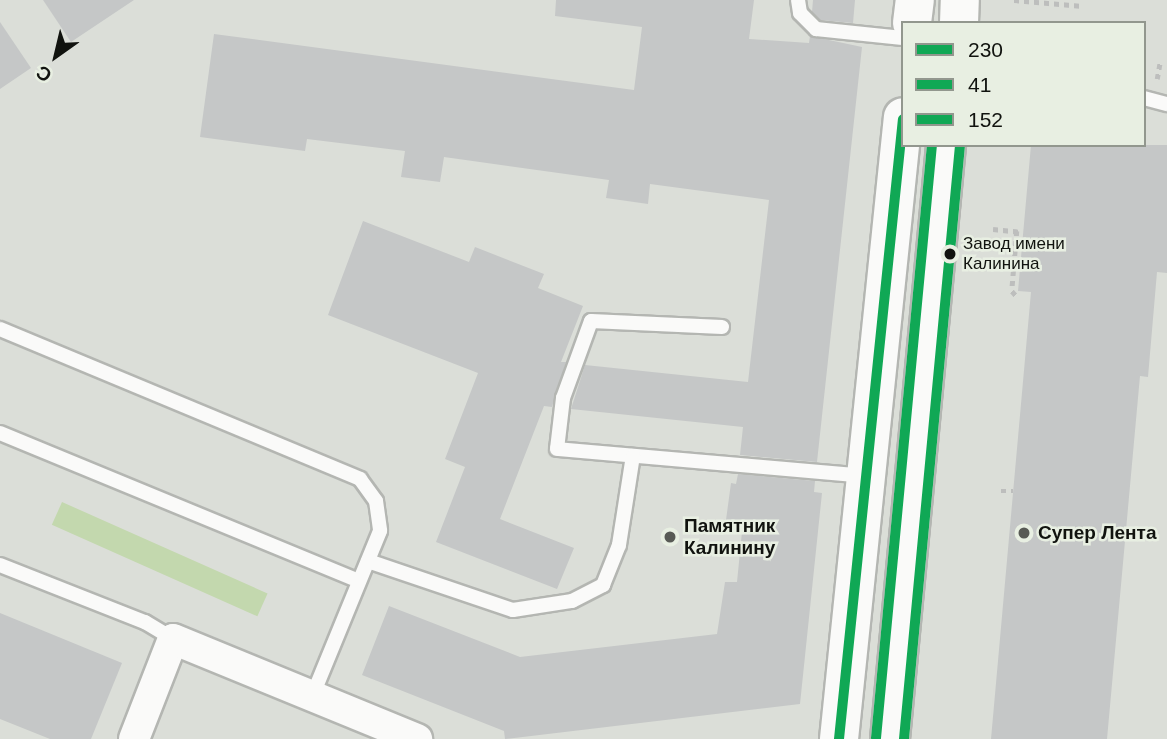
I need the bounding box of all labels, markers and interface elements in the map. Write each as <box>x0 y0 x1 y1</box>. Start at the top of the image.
north arrow <box>21 21 91 91</box>
legend <box>901 21 1146 147</box>
text: 230 <box>968 38 1003 61</box>
text: С <box>32 61 56 86</box>
text: 41 <box>968 73 991 96</box>
text: 152 <box>968 108 1003 131</box>
place label: Завод имени Калинина <box>963 234 1065 274</box>
marker: Завод имени Калинина <box>943 247 957 261</box>
place label: Памятник Калинину <box>684 515 775 559</box>
place label: Супер Лента <box>1038 522 1156 544</box>
marker: Супер Лента <box>1016 525 1032 541</box>
marker: Памятник Калинину <box>662 529 678 545</box>

